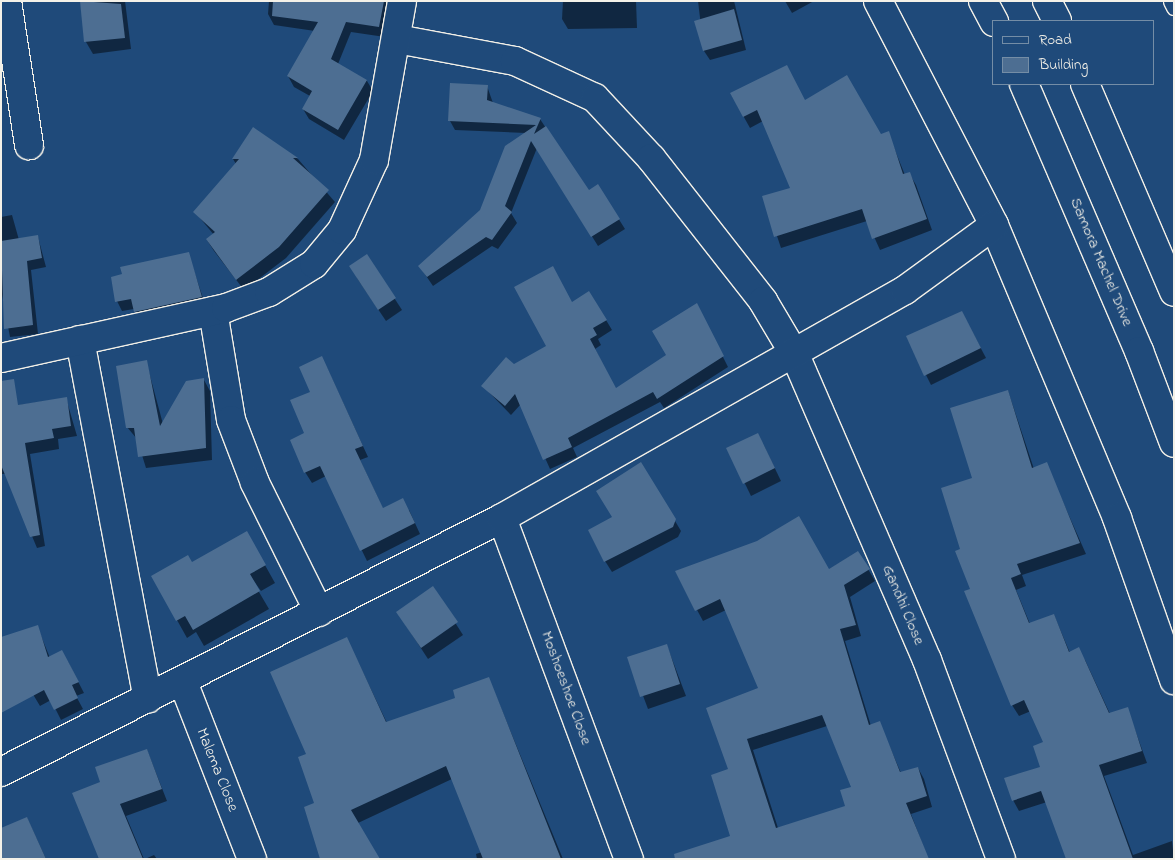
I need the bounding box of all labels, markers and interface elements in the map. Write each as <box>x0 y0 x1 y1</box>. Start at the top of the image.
legend <box>992 20 1155 85</box>
text: Road <box>1039 29 1072 51</box>
text: Building <box>1039 54 1088 76</box>
street label: Samora Machel Drive <box>1065 195 1137 329</box>
street label: Gandhi Close <box>878 562 928 648</box>
street label: Moshoeshoe Close <box>537 629 595 747</box>
street label: Malema Close <box>192 725 242 815</box>

